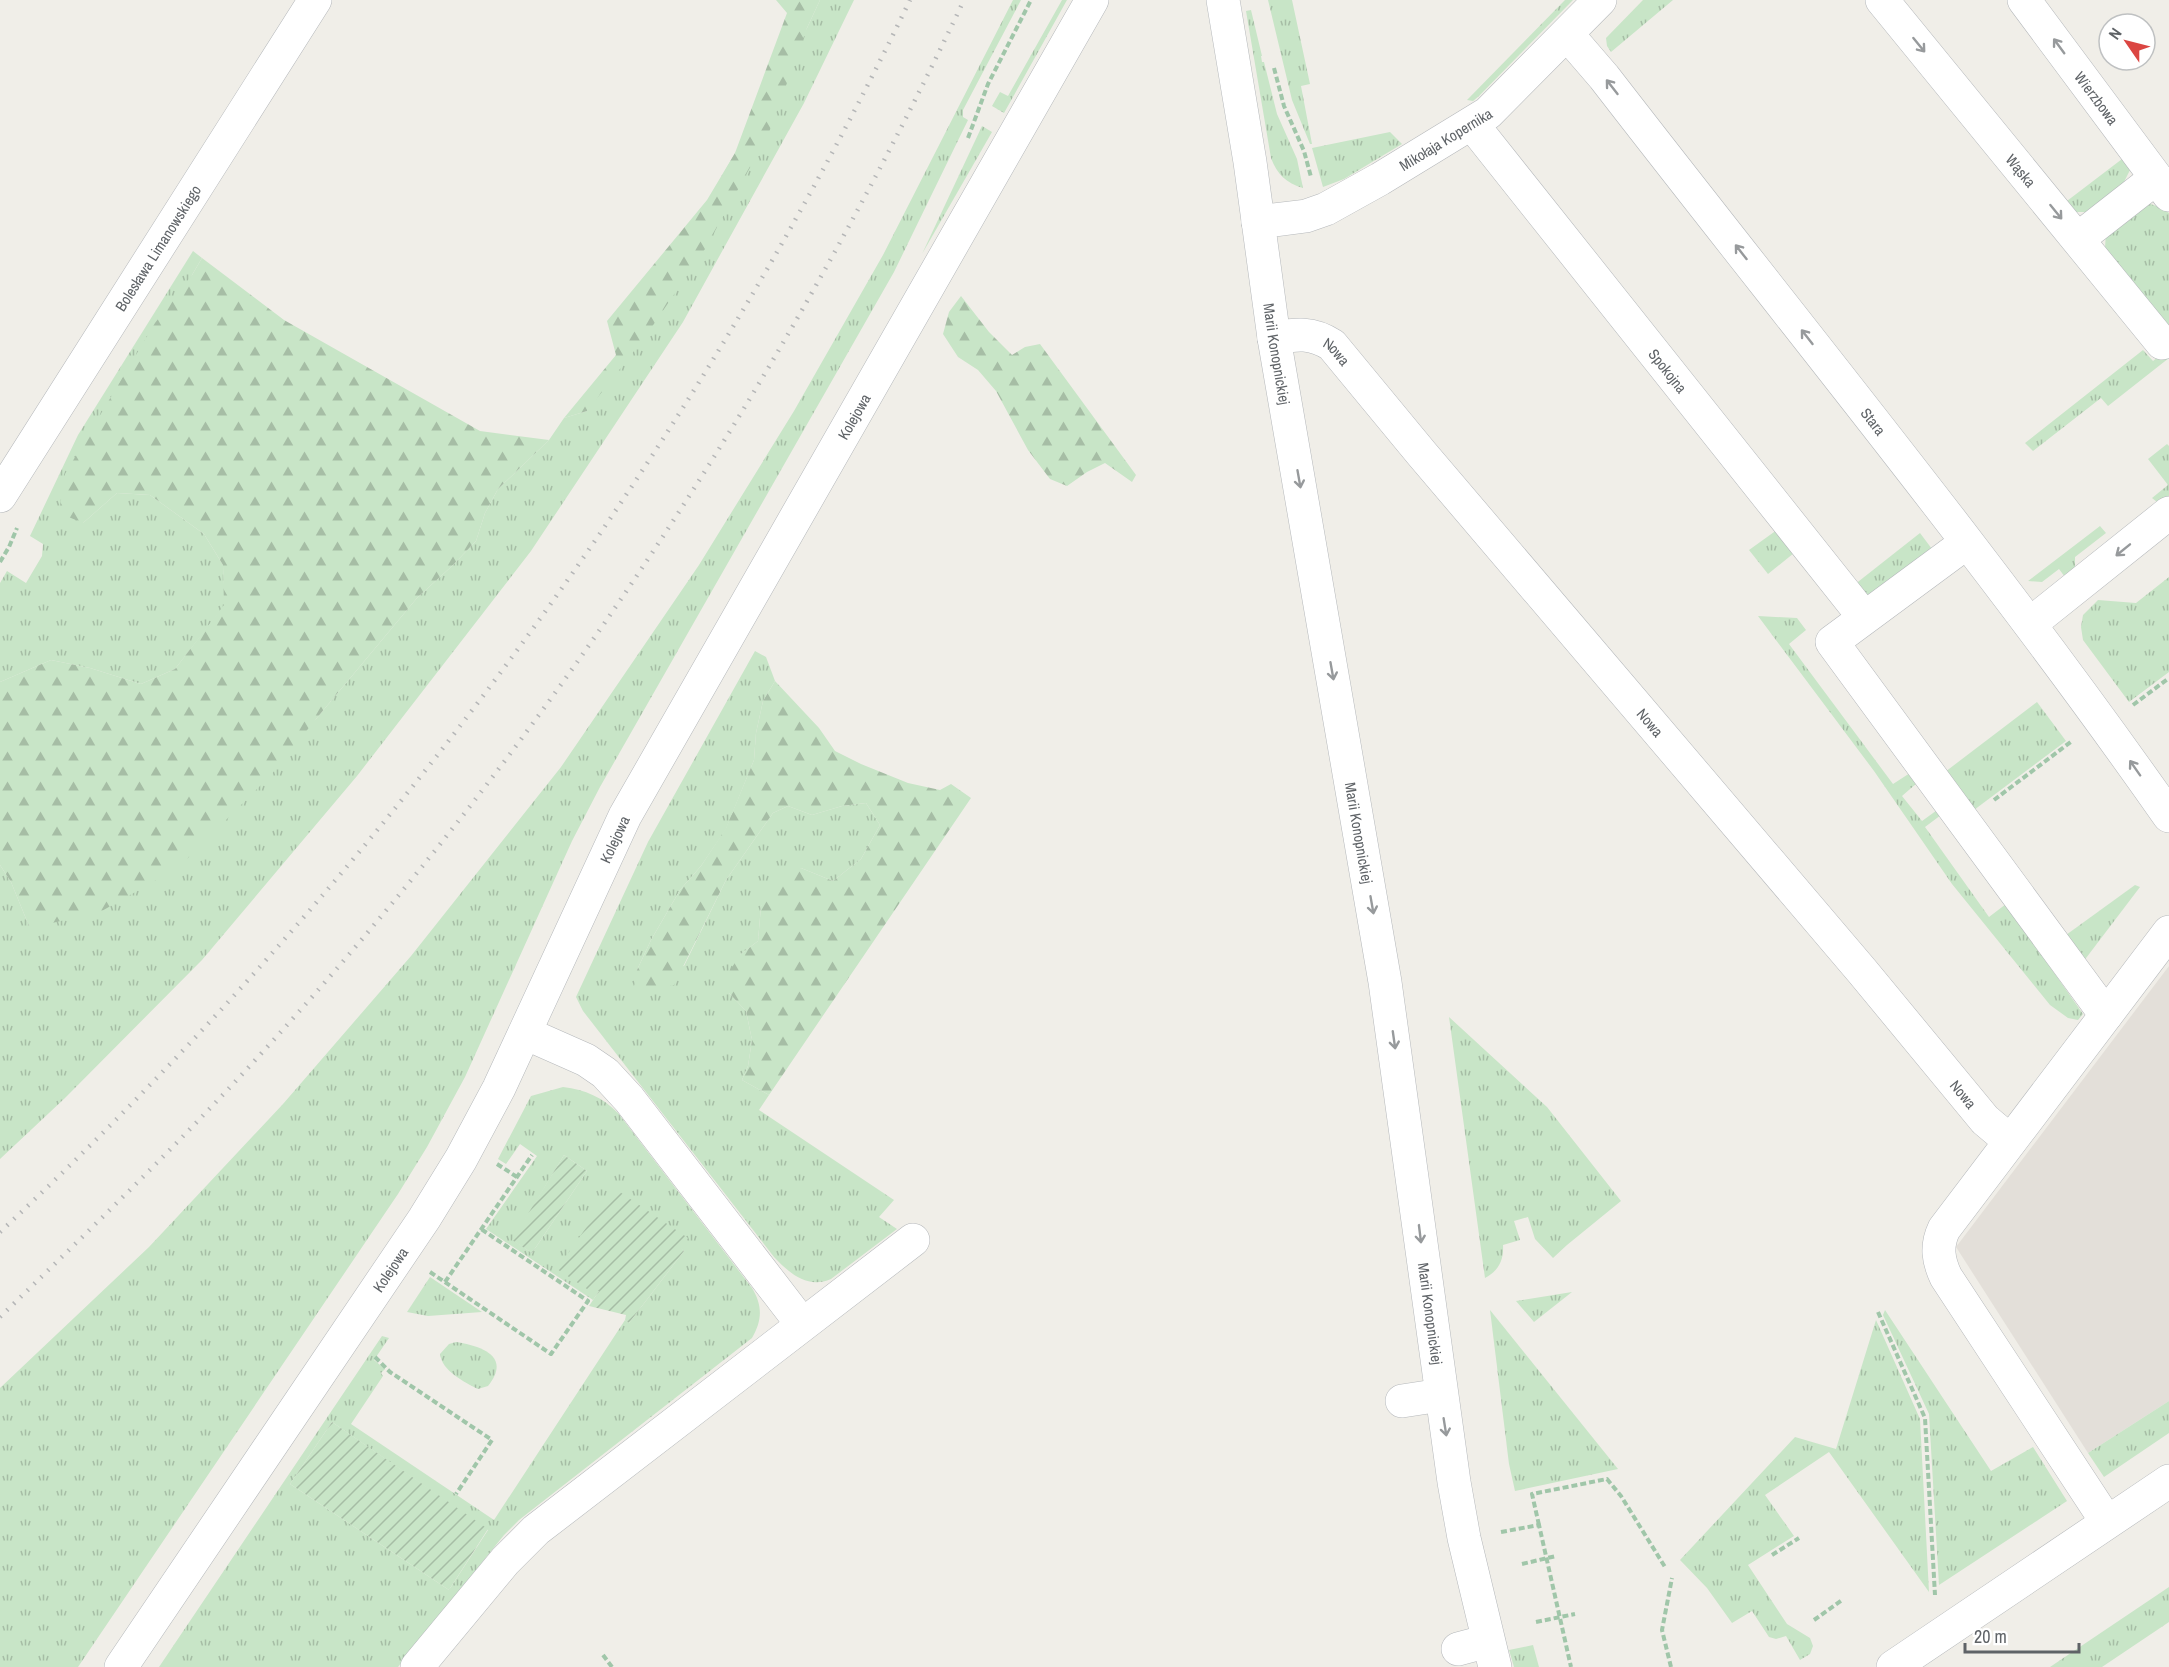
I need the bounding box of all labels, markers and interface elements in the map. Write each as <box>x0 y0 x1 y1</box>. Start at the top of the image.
north arrow <box>2097 12 2157 72</box>
text: N <box>2103 23 2126 44</box>
one-way arrow <box>1912 37 1926 52</box>
one-way arrow <box>2052 39 2065 55</box>
street label: Wierzbowa <box>2070 67 2124 129</box>
one-way arrow <box>1606 80 1618 96</box>
street label: Mikołaja Kopernika <box>1395 103 1496 175</box>
street label: Wąska <box>2001 149 2041 192</box>
street label: Bolesława Limanowskiego <box>110 181 206 315</box>
one-way arrow <box>2049 204 2063 219</box>
one-way arrow <box>1735 245 1748 261</box>
street label: Marii Konopnickiej <box>1259 302 1296 406</box>
one-way arrow <box>1800 329 1813 345</box>
street label: Nowa <box>1320 332 1355 370</box>
street label: Spokojna <box>1644 344 1692 397</box>
street label: Kolejowa <box>832 389 875 443</box>
street label: Stara <box>1856 403 1891 439</box>
one-way arrow <box>1293 469 1304 489</box>
one-way arrow <box>2116 543 2132 556</box>
one-way arrow <box>1326 661 1337 681</box>
street label: Nowa <box>1632 704 1669 741</box>
one-way arrow <box>2129 761 2142 777</box>
street label: Marii Konopnickiej <box>1340 780 1378 885</box>
street label: Kolejowa <box>594 812 634 866</box>
one-way arrow <box>1367 895 1378 914</box>
one-way arrow <box>1389 1030 1400 1050</box>
street label: Nowa <box>1945 1075 1982 1113</box>
one-way arrow <box>1414 1223 1425 1243</box>
street label: Kolejowa <box>367 1243 413 1296</box>
street label: Marii Konopnickiej <box>1413 1261 1448 1366</box>
one-way arrow <box>1440 1417 1451 1436</box>
scale bar <box>1965 1616 2079 1654</box>
text: 20 m <box>1974 1624 2007 1649</box>

